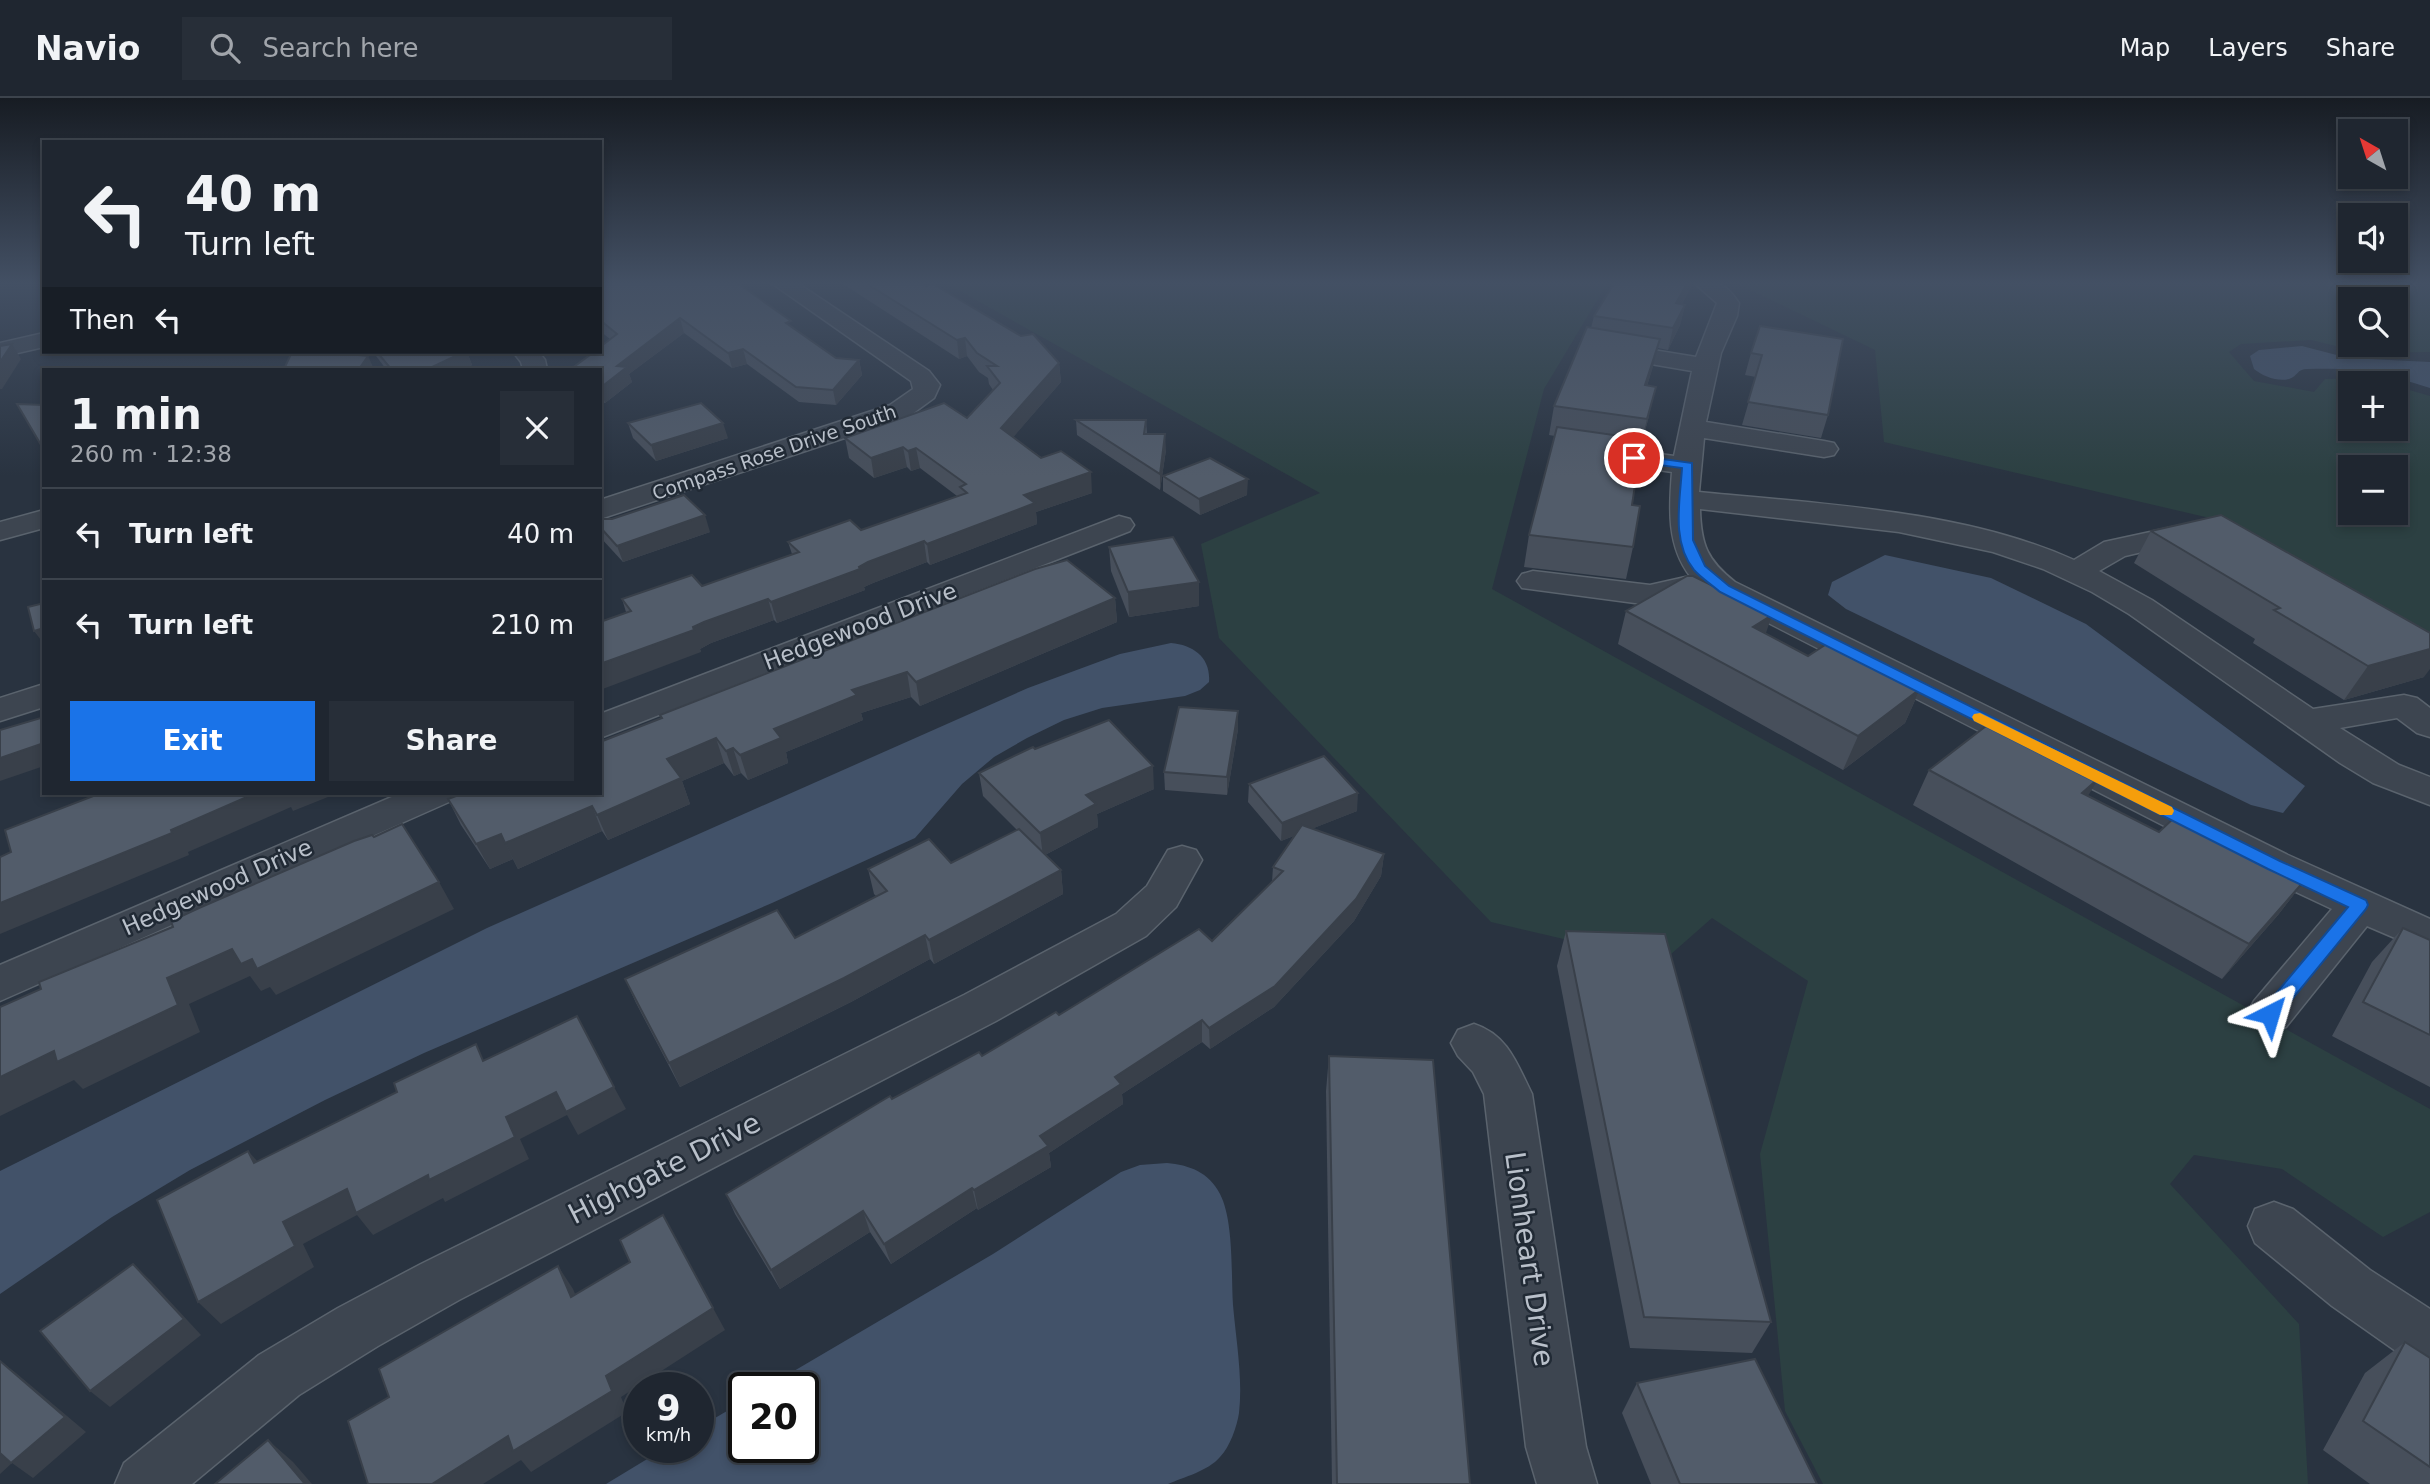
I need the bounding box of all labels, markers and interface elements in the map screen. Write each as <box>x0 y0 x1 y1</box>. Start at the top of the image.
search box <box>182 17 672 80</box>
text: Navio <box>35 29 140 68</box>
icon: search <box>206 29 244 67</box>
text: Search here <box>262 33 419 63</box>
text: Map <box>2120 34 2170 62</box>
text: Layers <box>2208 34 2288 62</box>
text: Share <box>2326 34 2395 62</box>
north arrow <box>2338 119 2408 189</box>
map controls <box>2338 119 2408 525</box>
text: 40 m <box>185 166 321 223</box>
icon: left <box>70 168 161 259</box>
button: sound <box>2338 203 2408 273</box>
text: Turn left <box>185 225 315 263</box>
button: search <box>2338 287 2408 357</box>
icon: left <box>149 301 187 339</box>
text: Then <box>70 305 135 335</box>
button: + <box>2338 371 2408 441</box>
text: 1 min <box>70 390 202 439</box>
button: close <box>500 391 574 465</box>
street label: Compass Rose Drive South <box>649 400 899 504</box>
pin <box>1604 428 1664 488</box>
icon: arrive <box>1615 439 1653 477</box>
text: 260 m · 12:38 <box>70 441 232 467</box>
button: − <box>2338 455 2408 525</box>
icon: left <box>70 515 108 553</box>
text: Turn left <box>129 519 253 549</box>
text: 40 m <box>507 519 574 549</box>
street label: Hedgewood Drive <box>760 577 960 675</box>
icon: left <box>70 606 108 644</box>
text: Turn left <box>129 610 253 640</box>
text: 210 m <box>491 610 574 640</box>
button: Exit <box>70 701 315 781</box>
button: Share <box>329 701 574 781</box>
street label: Hedgewood Drive <box>118 833 316 941</box>
position arrow <box>2233 977 2307 1051</box>
street label: Highgate Drive <box>563 1106 766 1231</box>
street label: Lionheart Drive <box>1498 1150 1561 1369</box>
speed limit sign: 20 <box>728 1372 819 1463</box>
text: 9 <box>656 1388 681 1428</box>
text: km/h <box>646 1424 691 1445</box>

